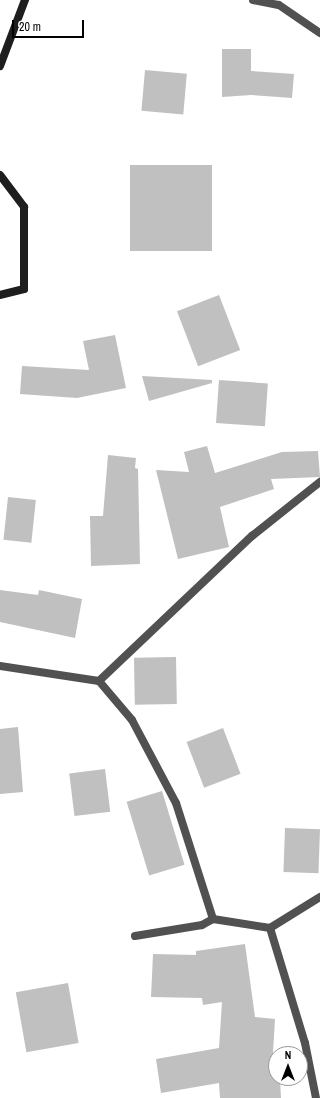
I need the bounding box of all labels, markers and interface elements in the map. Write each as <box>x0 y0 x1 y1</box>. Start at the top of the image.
scale bar <box>14 12 86 38</box>
text: 20 m <box>19 19 41 35</box>
north arrow <box>268 1046 308 1086</box>
text: N <box>285 1048 291 1062</box>

